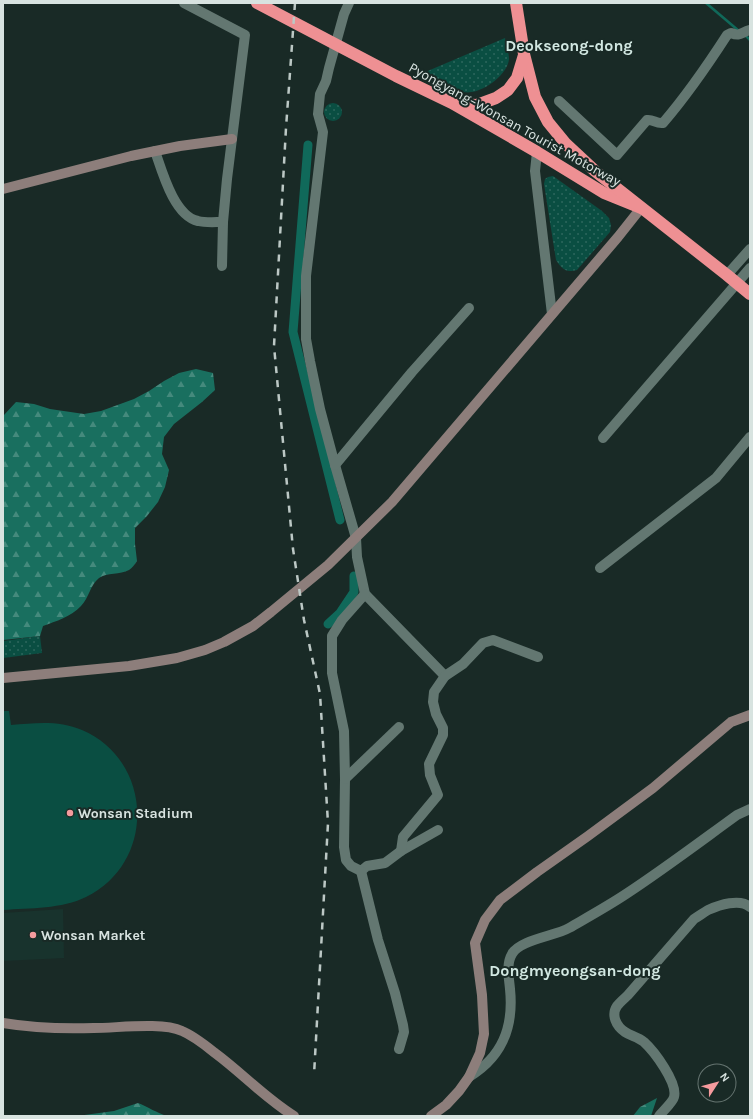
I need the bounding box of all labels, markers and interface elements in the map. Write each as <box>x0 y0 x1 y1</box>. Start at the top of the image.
district label: Deokseong-dong <box>505 36 633 55</box>
street label: Pyongyang–Wonsan Tourist Motorway <box>406 59 624 190</box>
place label: Wonsan Stadium <box>78 805 193 822</box>
marker: Wonsan Stadium <box>65 808 75 818</box>
place label: Wonsan Market <box>41 927 146 944</box>
marker: Wonsan Market <box>28 930 38 940</box>
district label: Dongmyeongsan-dong <box>489 961 661 980</box>
north arrow <box>697 1063 737 1103</box>
text: N <box>717 1070 732 1084</box>

